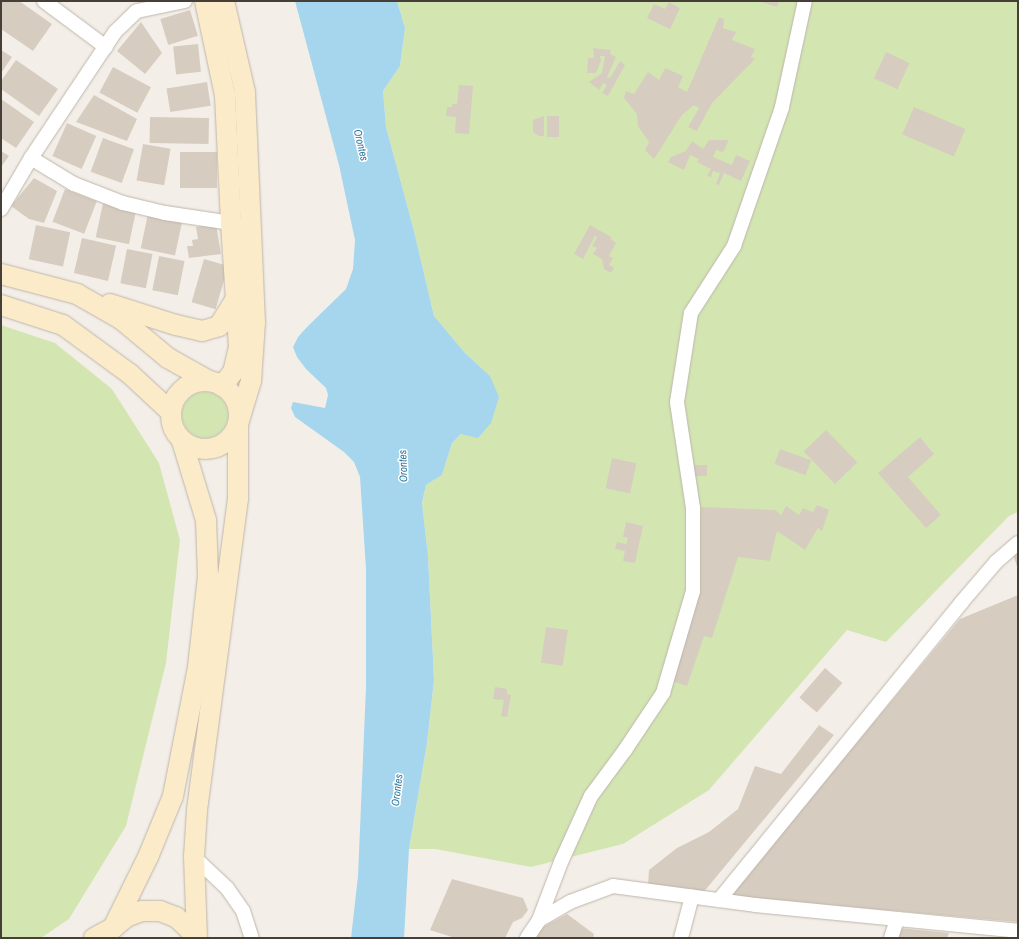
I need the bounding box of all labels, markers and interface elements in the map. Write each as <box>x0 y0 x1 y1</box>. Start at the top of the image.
water label: Orontes <box>351 128 371 162</box>
water label: Orontes <box>396 450 410 482</box>
water label: Orontes <box>388 773 406 807</box>

